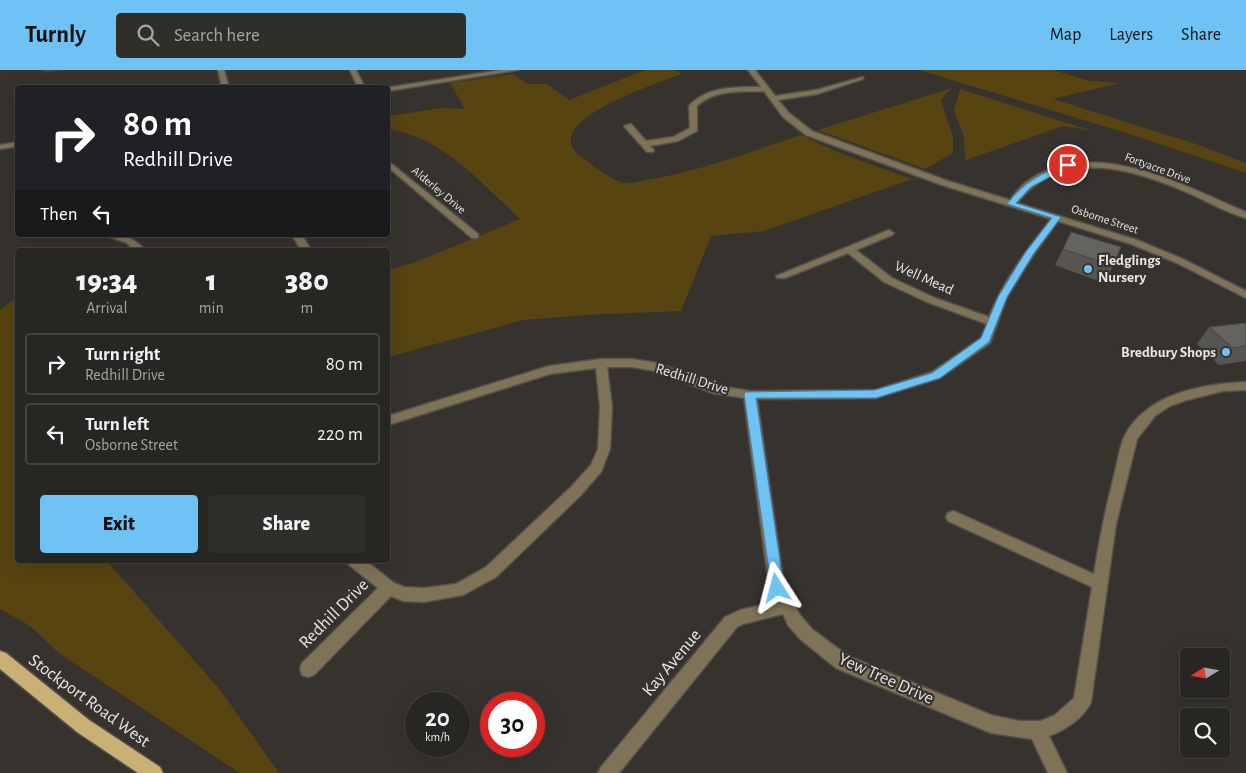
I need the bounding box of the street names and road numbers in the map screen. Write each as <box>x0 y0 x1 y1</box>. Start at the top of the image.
street label: Fortyacre Drive <box>1123 150 1193 186</box>
street label: Alderley Drive <box>409 164 468 217</box>
street label: Osborne Street <box>1070 203 1140 236</box>
street label: Well Mead <box>892 258 956 298</box>
street label: Redhill Drive <box>654 361 730 397</box>
street label: Redhill Drive <box>296 576 372 652</box>
street label: Kay Avenue <box>639 626 705 700</box>
street label: Yew Tree Drive <box>836 650 936 708</box>
street label: Stockport Road West <box>25 651 153 751</box>

